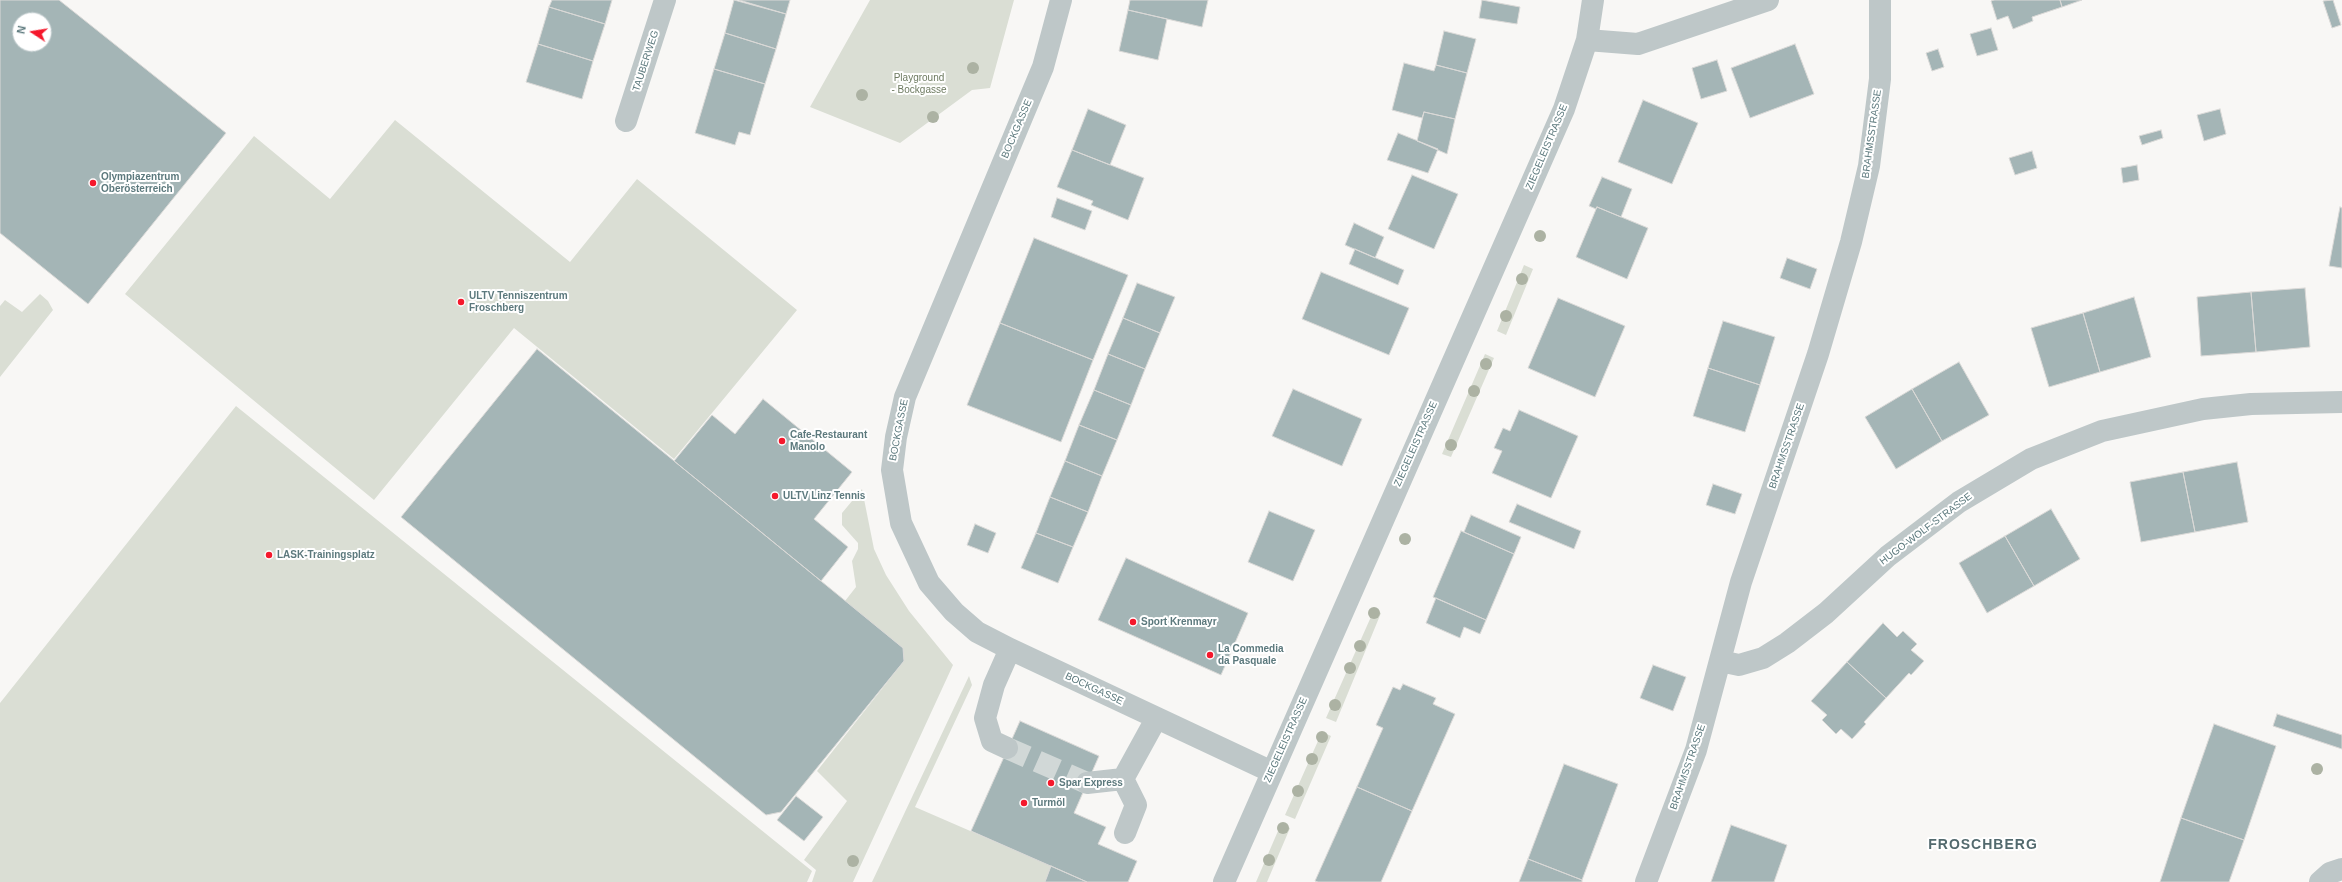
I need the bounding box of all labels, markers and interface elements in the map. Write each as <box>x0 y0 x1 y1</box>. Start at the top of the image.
north arrow <box>12 12 52 52</box>
text: N <box>15 25 28 35</box>
street label: TAUBERWEG <box>630 29 662 93</box>
park label: Playground - Bockgasse <box>891 72 947 96</box>
street label: BRAHMSSTRASSE <box>1860 89 1884 179</box>
street label: BOCKGASSE <box>999 98 1035 160</box>
street label: ZIEGELEISTRASSE <box>1524 102 1570 192</box>
place label: Olympiazentrum Oberösterreich <box>101 171 179 194</box>
marker: Olympiazentrum Oberösterreich <box>88 178 98 188</box>
place label: ULTV Tenniszentrum Froschberg <box>469 290 568 314</box>
marker: ULTV Tenniszentrum Froschberg <box>456 297 466 307</box>
street label: BOCKGASSE <box>887 398 911 462</box>
street label: ZIEGELEISTRASSE <box>1392 400 1440 488</box>
street label: BRAHMSSTRASSE <box>1767 402 1807 490</box>
place label: Cafe-Restaurant Manolo <box>790 429 867 452</box>
marker: Cafe-Restaurant Manolo <box>777 436 787 446</box>
place label: ULTV Linz Tennis <box>783 490 865 502</box>
street label: HUGO-WOLF-STRASSE <box>1878 490 1974 568</box>
marker: ULTV Linz Tennis <box>770 491 780 501</box>
place label: LASK-Trainingsplatz <box>277 549 375 561</box>
marker: LASK-Trainingsplatz <box>264 550 274 560</box>
place label: Sport Krenmayr <box>1141 616 1217 628</box>
marker: Sport Krenmayr <box>1128 617 1138 627</box>
place label: La Commedia da Pasquale <box>1218 643 1284 666</box>
marker: La Commedia da Pasquale <box>1205 650 1215 660</box>
street label: BOCKGASSE <box>1063 670 1125 708</box>
street label: ZIEGELEISTRASSE <box>1262 696 1310 784</box>
street label: BRAHMSSTRASSE <box>1668 723 1708 811</box>
place label: Spar Express <box>1059 777 1123 789</box>
marker: Spar Express <box>1046 778 1056 788</box>
place label: Turmöl <box>1032 797 1065 809</box>
marker: Turmöl <box>1019 798 1029 808</box>
district label: FROSCHBERG <box>1928 837 2038 853</box>

